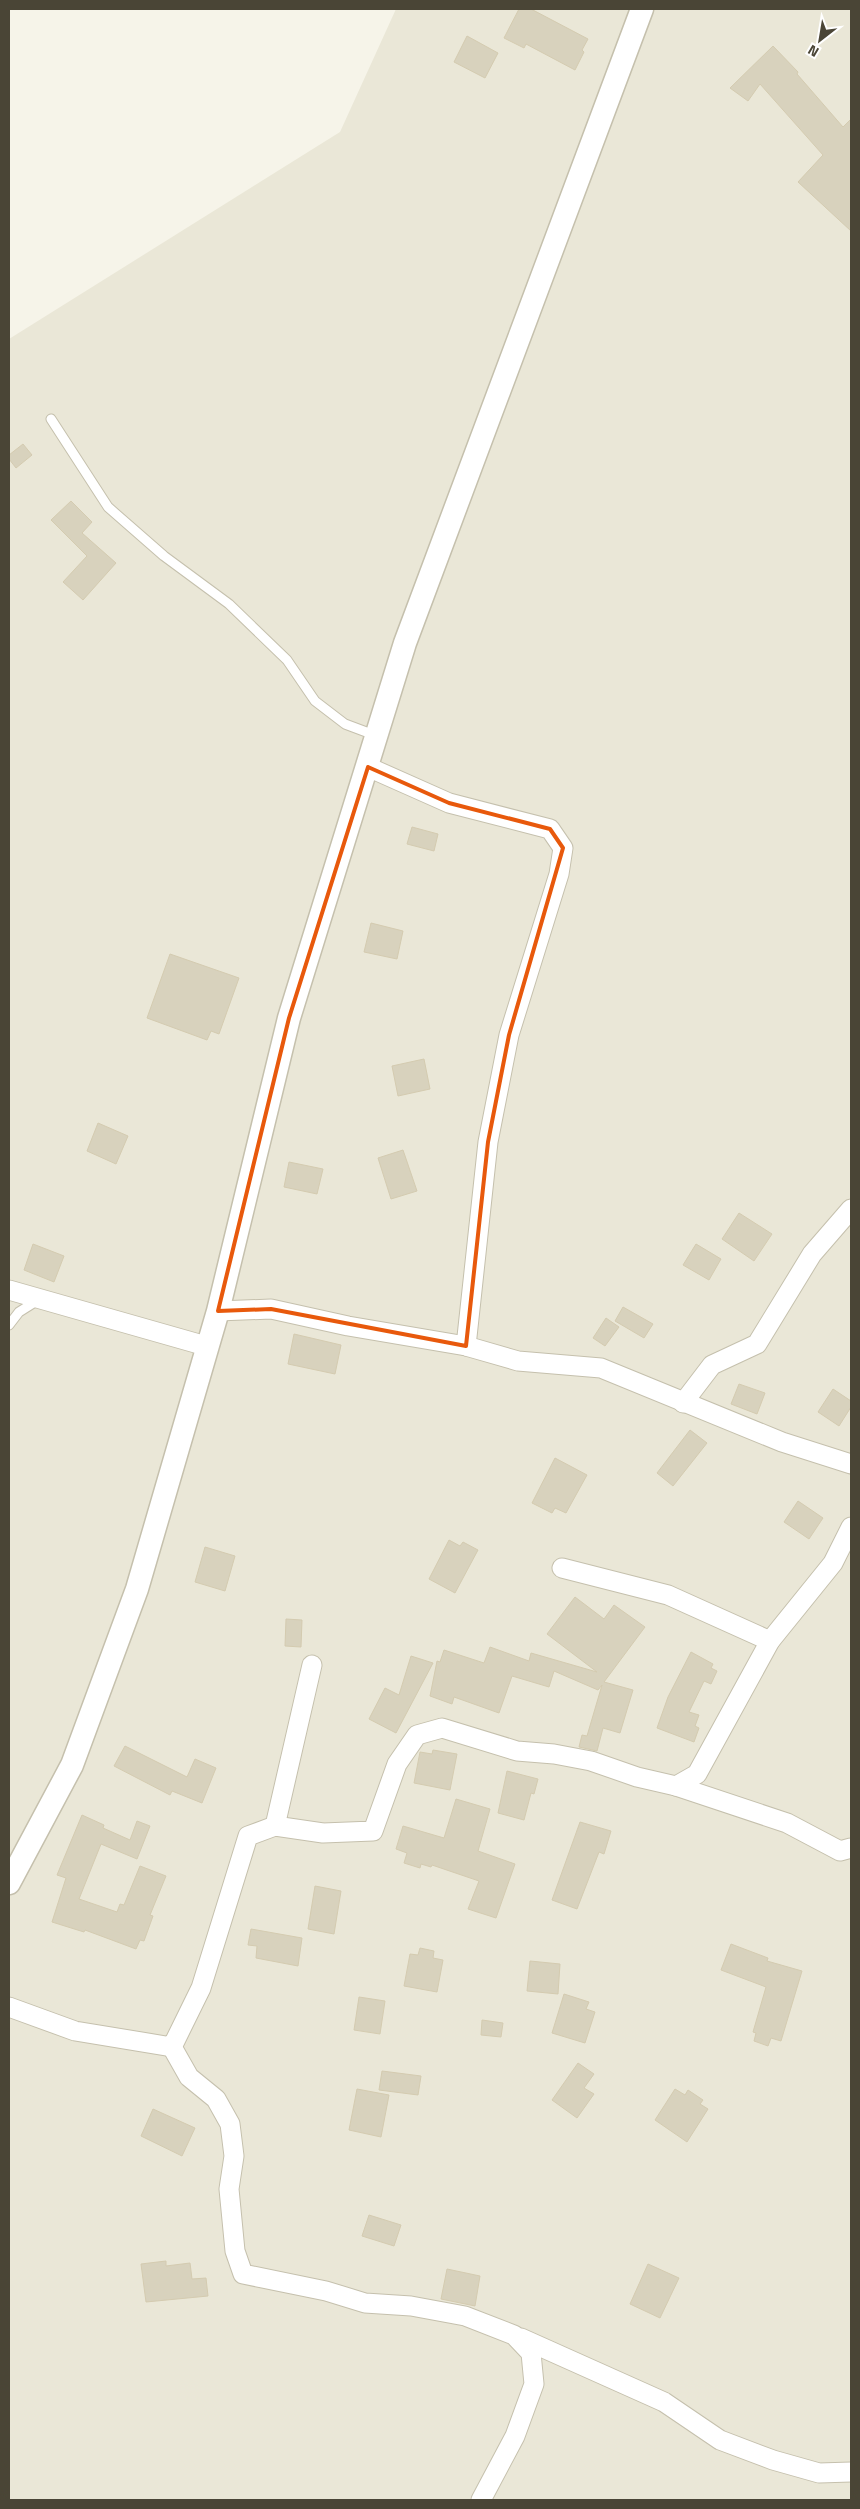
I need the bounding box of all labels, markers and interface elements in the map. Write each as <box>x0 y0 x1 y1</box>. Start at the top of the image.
north arrow <box>795 15 845 65</box>
text: N <box>803 40 823 63</box>

